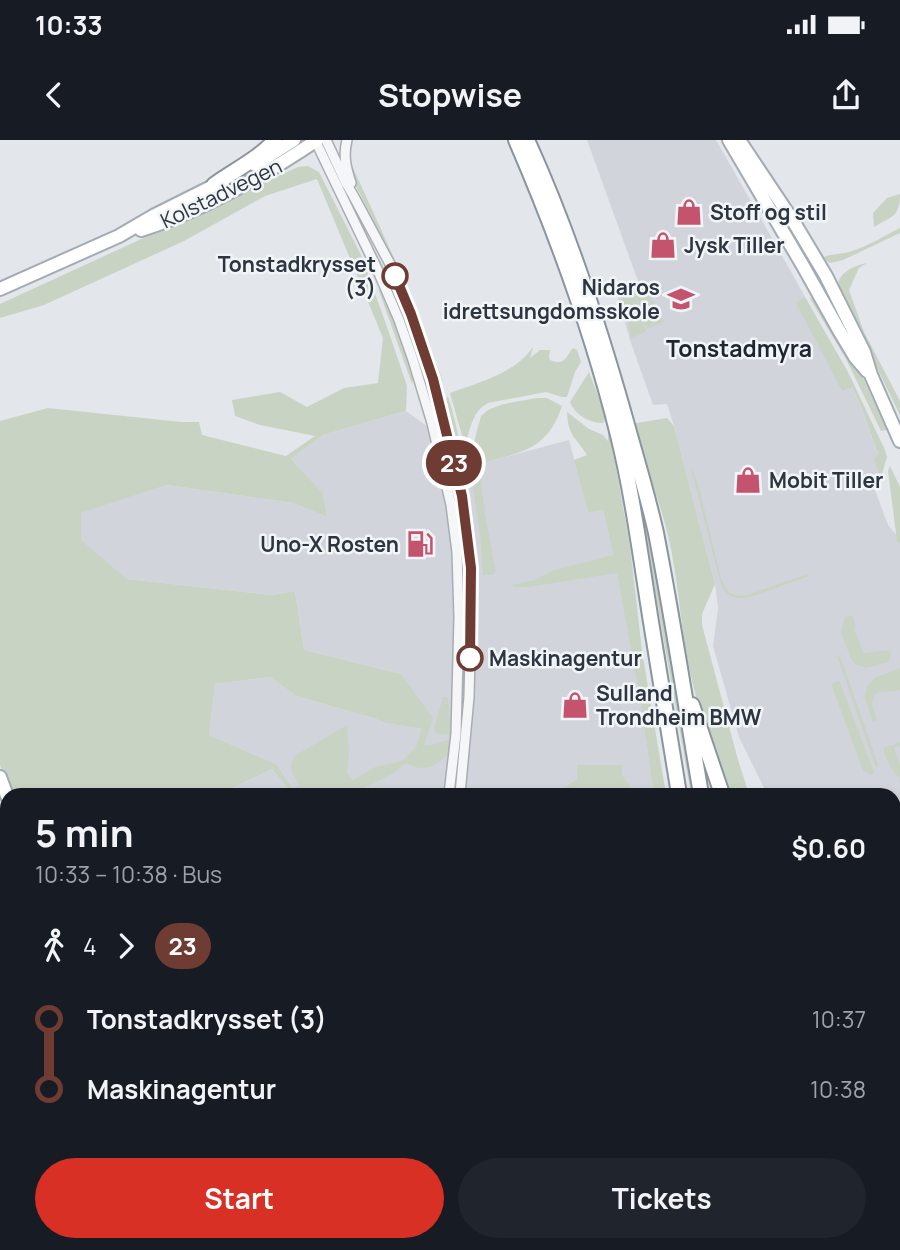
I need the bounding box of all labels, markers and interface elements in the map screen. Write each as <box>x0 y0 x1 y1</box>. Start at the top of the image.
text: 10:33 <box>35 7 103 43</box>
text: Stopwise <box>378 73 522 117</box>
icon: back <box>35 76 73 114</box>
icon: share <box>827 76 865 114</box>
street label: Kolstadvegen <box>156 152 286 234</box>
shop icon: Stoff og stil <box>674 197 704 227</box>
place label: Stoff og stil <box>710 198 827 226</box>
shop icon: Jysk Tiller <box>648 230 678 260</box>
place label: Jysk Tiller <box>684 231 785 259</box>
place label: Tonstadkrysset (3) <box>218 250 376 302</box>
marker: Tonstadkrysset (3) <box>382 263 408 289</box>
place label: Nidaros idrettsungdomsskole <box>443 273 660 325</box>
school or university icon: Nidaros idrettsungdomsskole <box>666 284 696 314</box>
district label: Tonstadmyra <box>666 332 812 364</box>
line badge: 23 <box>422 440 486 486</box>
text: 23 <box>440 446 468 479</box>
shop icon: Mobit Tiller <box>733 465 763 495</box>
place label: Mobit Tiller <box>769 466 883 494</box>
fuel station icon: Uno-X Rosten <box>405 529 435 559</box>
place label: Uno-X Rosten <box>260 530 399 558</box>
place label: Maskinagentur <box>489 644 642 672</box>
marker: Maskinagentur <box>457 645 483 671</box>
place label: Sulland Trondheim BMW <box>596 679 762 731</box>
shop icon: Sulland Trondheim BMW <box>560 690 590 720</box>
text: 5 min <box>35 806 133 858</box>
text: $0.60 <box>791 830 866 866</box>
text: 10:33 – 10:38 · Bus <box>35 858 222 890</box>
icon: walk <box>35 927 73 965</box>
icon: forward <box>107 927 145 965</box>
text: 23 <box>169 929 197 962</box>
text: 4 <box>83 930 97 962</box>
text: Tonstadkrysset (3) <box>87 1001 327 1037</box>
text: 10:37 <box>812 1003 866 1035</box>
text: Maskinagentur <box>87 1071 276 1107</box>
text: 10:38 <box>810 1073 866 1105</box>
button: Start <box>35 1158 444 1238</box>
button: Tickets <box>458 1158 866 1238</box>

